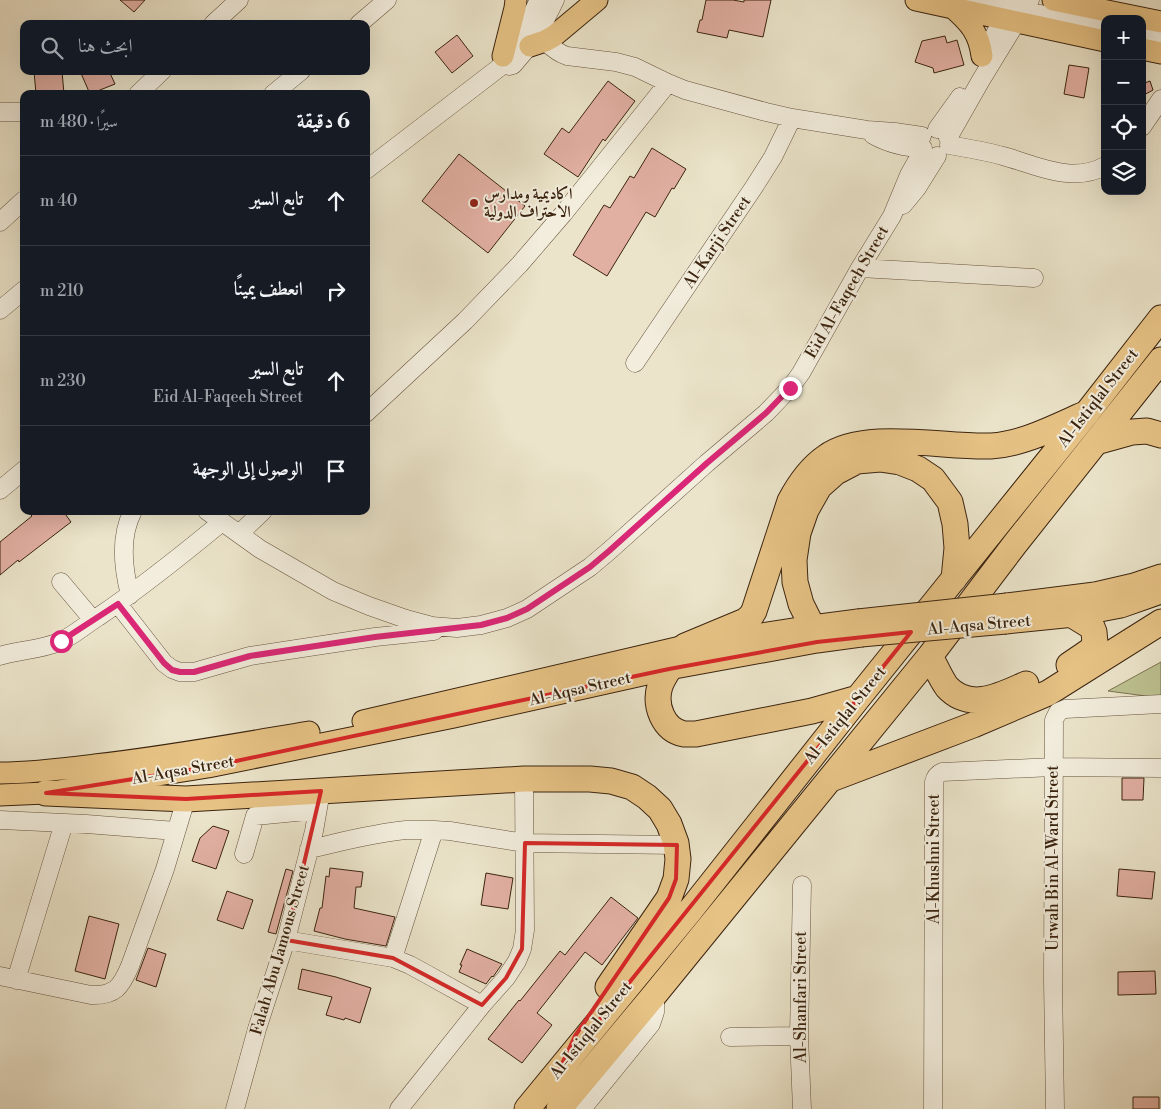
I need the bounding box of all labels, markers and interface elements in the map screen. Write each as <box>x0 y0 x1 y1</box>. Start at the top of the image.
map controls <box>1101 15 1146 195</box>
button: + <box>1101 15 1146 60</box>
search box <box>20 20 370 75</box>
icon: search <box>38 34 66 62</box>
text: ابحث هنا <box>78 34 133 58</box>
button: − <box>1101 60 1146 105</box>
button: locate <box>1101 105 1146 150</box>
text: 6 دقيقة <box>297 109 350 135</box>
text: سيرًا · 480 m <box>40 112 118 132</box>
button: layers <box>1101 150 1146 195</box>
place label: اكاديمية ومدارس الاحتراف الدولية <box>484 184 572 222</box>
text: تابع السير <box>250 187 303 211</box>
icon: ahead <box>322 187 350 215</box>
text: 40 m <box>40 191 77 211</box>
street label: Al-Karji Street <box>678 192 755 293</box>
marker: اكاديمية ومدارس الاحتراف الدولية <box>468 197 480 209</box>
street label: Eid Al-Faqeeh Street <box>801 222 893 362</box>
text: انعطف يمينًا <box>234 277 303 301</box>
icon: right <box>322 277 350 305</box>
text: 210 m <box>40 281 84 301</box>
street label: Al-Istiqlal Street <box>1053 344 1143 452</box>
text: تابع السير <box>250 357 303 381</box>
icon: ahead <box>322 367 350 395</box>
text: 230 m <box>40 371 86 391</box>
route end <box>779 377 802 400</box>
text: Eid Al-Faqeeh Street <box>153 387 303 407</box>
text: الوصول إلى الوجهة <box>193 457 303 481</box>
icon: arrive <box>322 457 350 485</box>
street label: Al-Aqsa Street <box>925 610 1032 640</box>
route start <box>50 630 73 653</box>
street label: Al-Istiqlal Street <box>799 662 891 769</box>
street label: Al-Aqsa Street <box>526 668 633 711</box>
street label: Al-Aqsa Street <box>129 751 236 789</box>
street label: Urwah Bin Al-Ward Street <box>1043 765 1063 951</box>
street label: Al-Khushni Street <box>924 793 944 925</box>
street label: Falah Abu Jamous Street <box>246 862 314 1037</box>
street label: Al-Shanfari Street <box>791 931 811 1064</box>
street label: Al-Istiqlal Street <box>545 977 637 1084</box>

